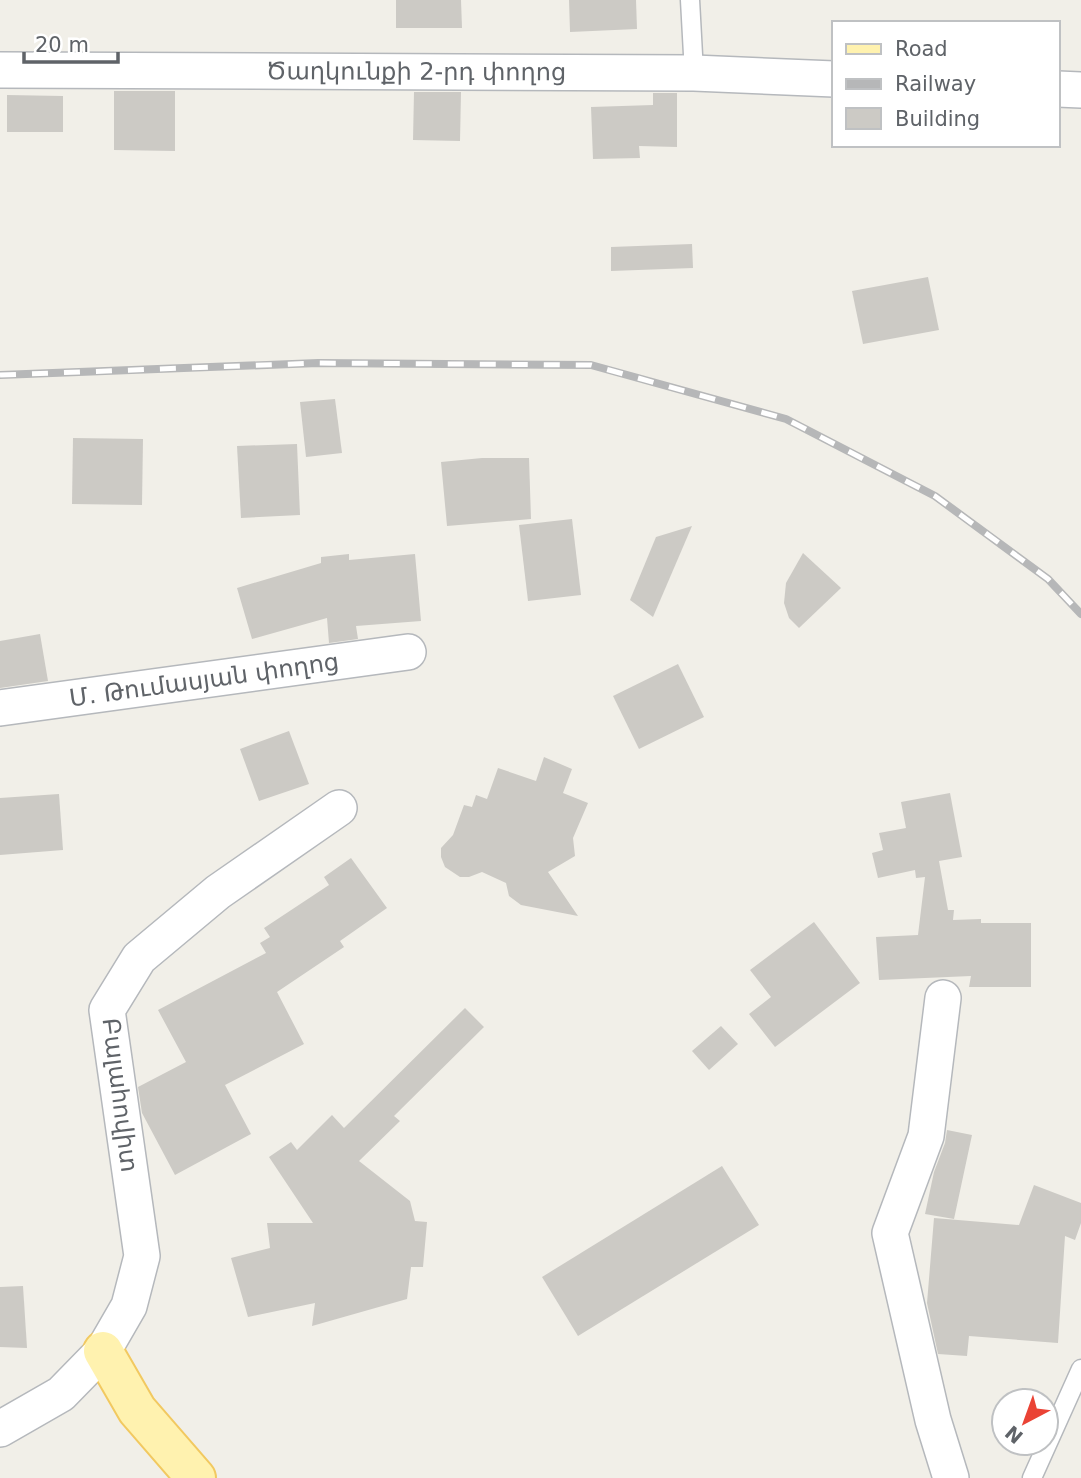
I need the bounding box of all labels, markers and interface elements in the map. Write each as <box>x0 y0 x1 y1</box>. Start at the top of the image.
scale bar <box>24 21 119 65</box>
legend <box>832 21 1060 147</box>
text: 20 m <box>35 33 89 57</box>
text: Road <box>895 37 948 61</box>
street label: Ծաղկունքի 2-րդ փողոց <box>266 57 566 86</box>
text: Railway <box>895 72 976 96</box>
text: Building <box>895 107 980 131</box>
street label: Մ․ Թումասյան փողոց <box>68 648 341 712</box>
street label: Բալահովիտ <box>97 1016 143 1174</box>
north arrow <box>990 1387 1060 1457</box>
text: N <box>1001 1421 1027 1448</box>

